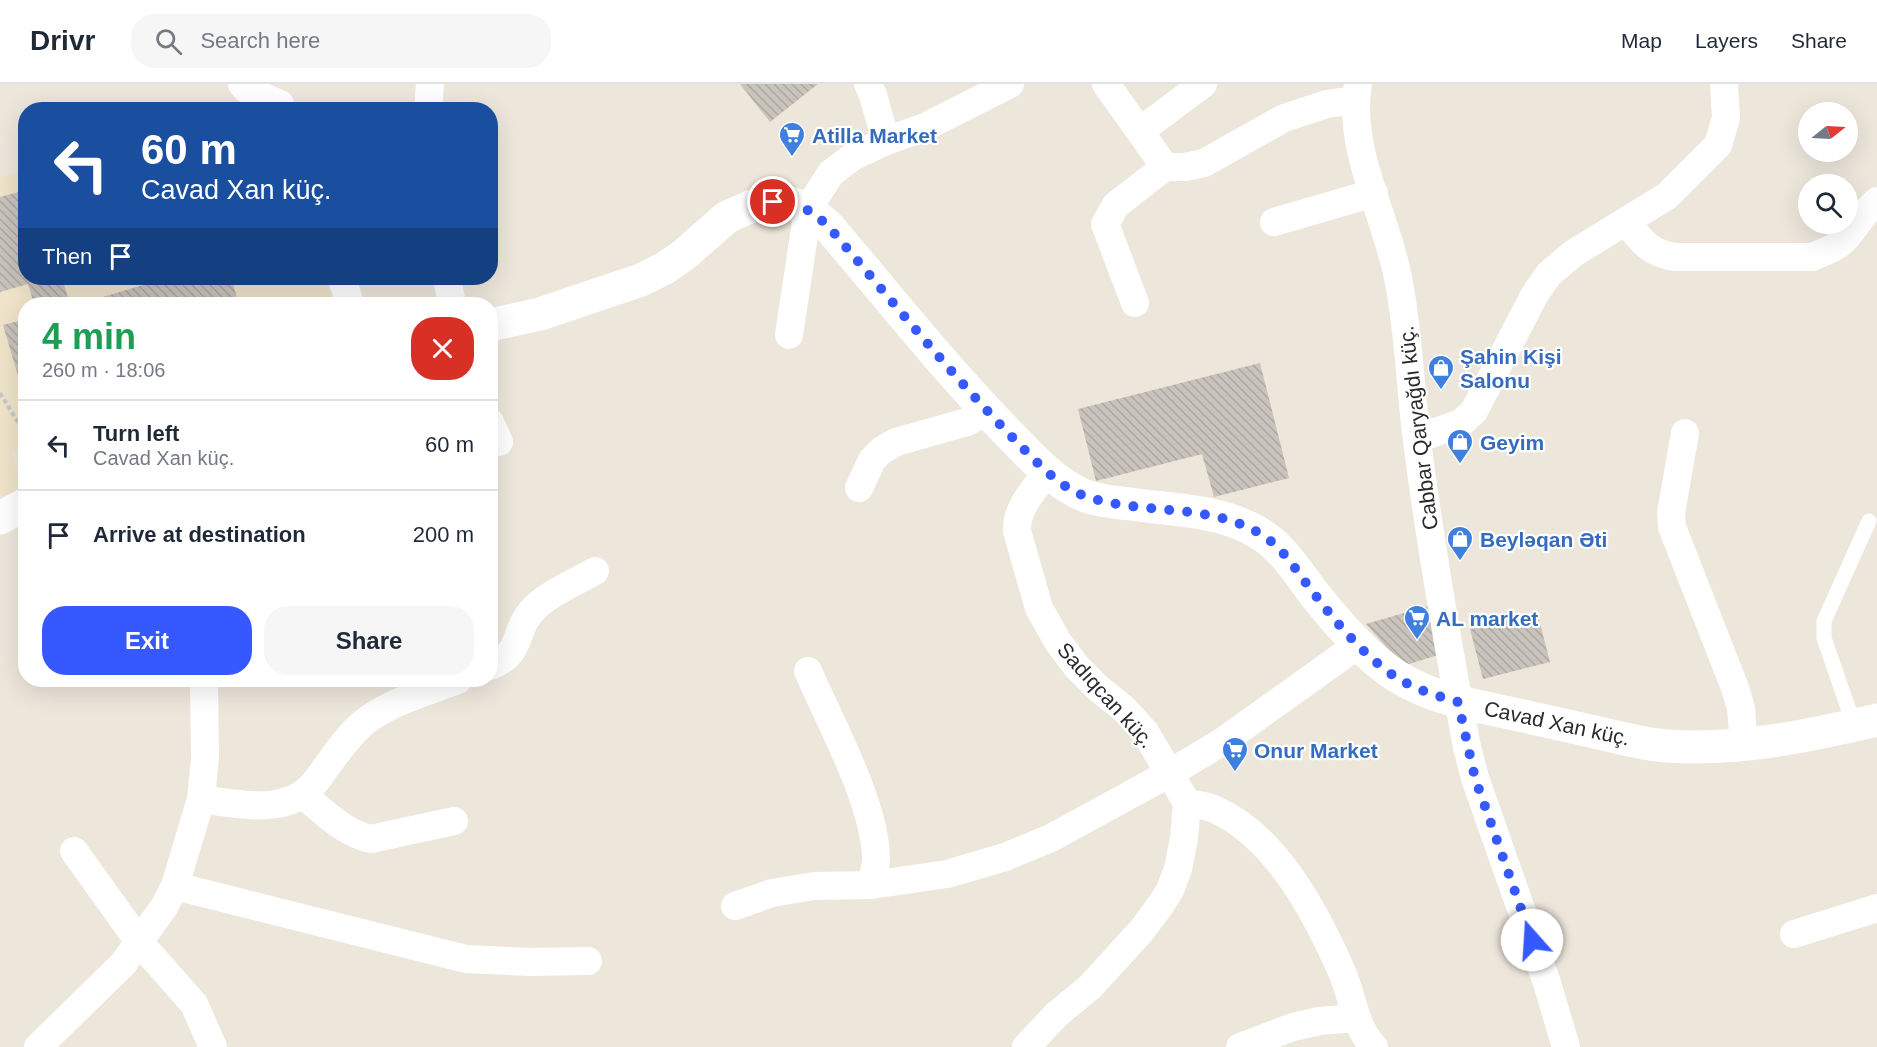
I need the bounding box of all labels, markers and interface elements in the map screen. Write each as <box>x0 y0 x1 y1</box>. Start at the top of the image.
search box <box>131 14 551 68</box>
text: Drivr <box>30 25 95 56</box>
icon: search <box>152 25 185 58</box>
text: Search here <box>200 28 320 53</box>
text: Map <box>1621 29 1662 52</box>
text: Layers <box>1695 29 1758 52</box>
text: Share <box>1791 29 1847 52</box>
north arrow <box>1798 102 1858 162</box>
map controls <box>1798 102 1858 234</box>
supermarket icon: Atilla Market <box>777 120 807 158</box>
place label: Atilla Market <box>812 124 937 147</box>
icon: left <box>42 126 120 204</box>
text: 60 m <box>141 126 237 173</box>
button: search <box>1798 174 1858 234</box>
text: Cavad Xan küç. <box>141 175 332 205</box>
pin <box>747 176 798 227</box>
icon: arrive <box>756 185 789 218</box>
icon: arrive <box>104 240 137 273</box>
text: Then <box>42 244 92 269</box>
text: 4 min <box>42 316 136 357</box>
button: close <box>411 317 474 380</box>
street label: Cabbar Qaryağdı küç. <box>1394 325 1442 531</box>
place label: Şahin Kişi Salonu <box>1460 345 1562 392</box>
shop icon: Şahin Kişi Salonu <box>1426 353 1456 391</box>
text: 260 m · 18:06 <box>42 359 165 381</box>
text: Turn left <box>93 421 179 446</box>
shop icon: Geyim <box>1445 427 1475 465</box>
icon: left <box>42 429 75 462</box>
place label: Geyim <box>1480 431 1544 454</box>
text: 60 m <box>425 432 474 457</box>
text: Cavad Xan küç. <box>93 447 234 469</box>
icon: arrive <box>42 519 75 552</box>
text: Arrive at destination <box>93 522 306 547</box>
text: 200 m <box>413 522 474 547</box>
shop icon: Beyləqan Əti <box>1445 524 1475 562</box>
place label: Beyləqan Əti <box>1480 528 1607 551</box>
supermarket icon: AL market <box>1402 603 1432 641</box>
button: Exit <box>42 606 252 675</box>
button: Share <box>264 606 474 675</box>
place label: AL market <box>1436 607 1538 630</box>
street label: Sadıqcan küç. <box>1053 638 1159 752</box>
street label: Cavad Xan küç. <box>1482 696 1632 750</box>
supermarket icon: Onur Market <box>1220 735 1250 773</box>
place label: Onur Market <box>1254 739 1378 762</box>
position arrow <box>1500 908 1564 972</box>

